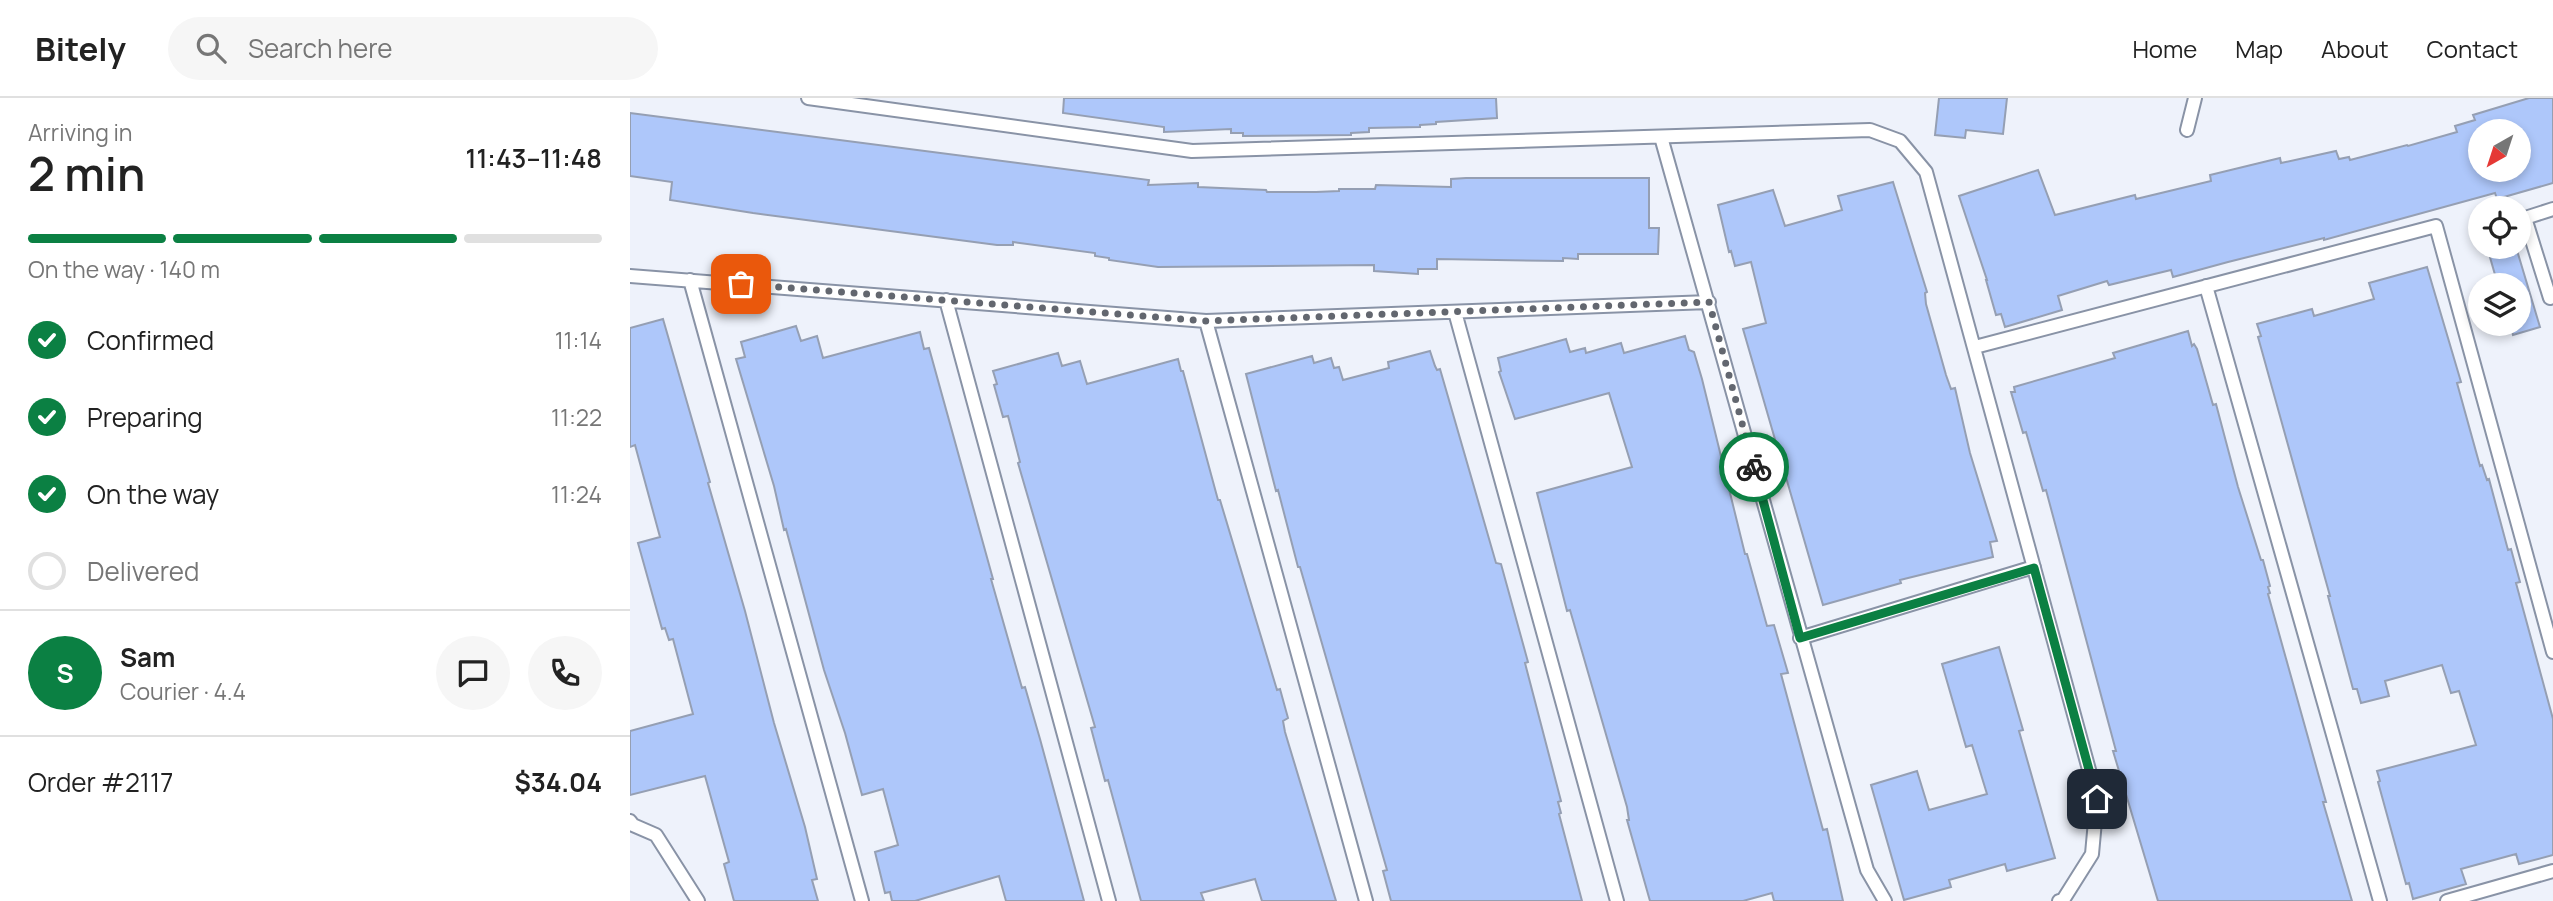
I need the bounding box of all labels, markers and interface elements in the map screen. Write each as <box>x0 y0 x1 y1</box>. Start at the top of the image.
search box <box>168 17 658 80</box>
text: Bitely <box>35 26 126 71</box>
icon: search <box>192 29 230 67</box>
text: Search here <box>248 30 393 66</box>
text: Home <box>2132 32 2197 65</box>
text: Map <box>2235 32 2283 65</box>
text: About <box>2321 32 2389 65</box>
text: Contact <box>2427 32 2518 65</box>
text: Arriving in <box>28 116 133 148</box>
north arrow <box>2468 119 2530 182</box>
map controls <box>2468 119 2531 336</box>
text: 11:43–11:48 <box>465 140 602 176</box>
text: 2 min <box>28 142 145 205</box>
button: locate <box>2468 196 2531 259</box>
text: On the way · 140 m <box>28 253 220 285</box>
pin <box>711 254 771 314</box>
icon: bag <box>722 265 760 303</box>
button: layers <box>2468 273 2531 336</box>
icon: check <box>28 321 66 359</box>
text: Confirmed <box>87 322 214 358</box>
text: 11:14 <box>555 324 602 356</box>
icon: check <box>28 398 66 436</box>
text: Preparing <box>87 399 203 435</box>
text: 11:22 <box>551 401 602 433</box>
courier <box>1719 432 1789 502</box>
icon: bike <box>1735 448 1773 486</box>
icon: check <box>28 475 66 513</box>
text: On the way <box>87 476 219 512</box>
text: 11:24 <box>551 478 602 510</box>
text: Delivered <box>87 553 199 589</box>
button: chat <box>436 636 510 710</box>
button: phone <box>528 636 602 710</box>
text: Sam <box>120 639 175 675</box>
text: S <box>56 655 74 691</box>
text: Courier · 4.4 <box>120 675 246 707</box>
text: Order #2117 <box>28 764 173 800</box>
text: $34.04 <box>514 764 602 800</box>
pin <box>2067 769 2127 829</box>
icon: home <box>2078 780 2116 818</box>

